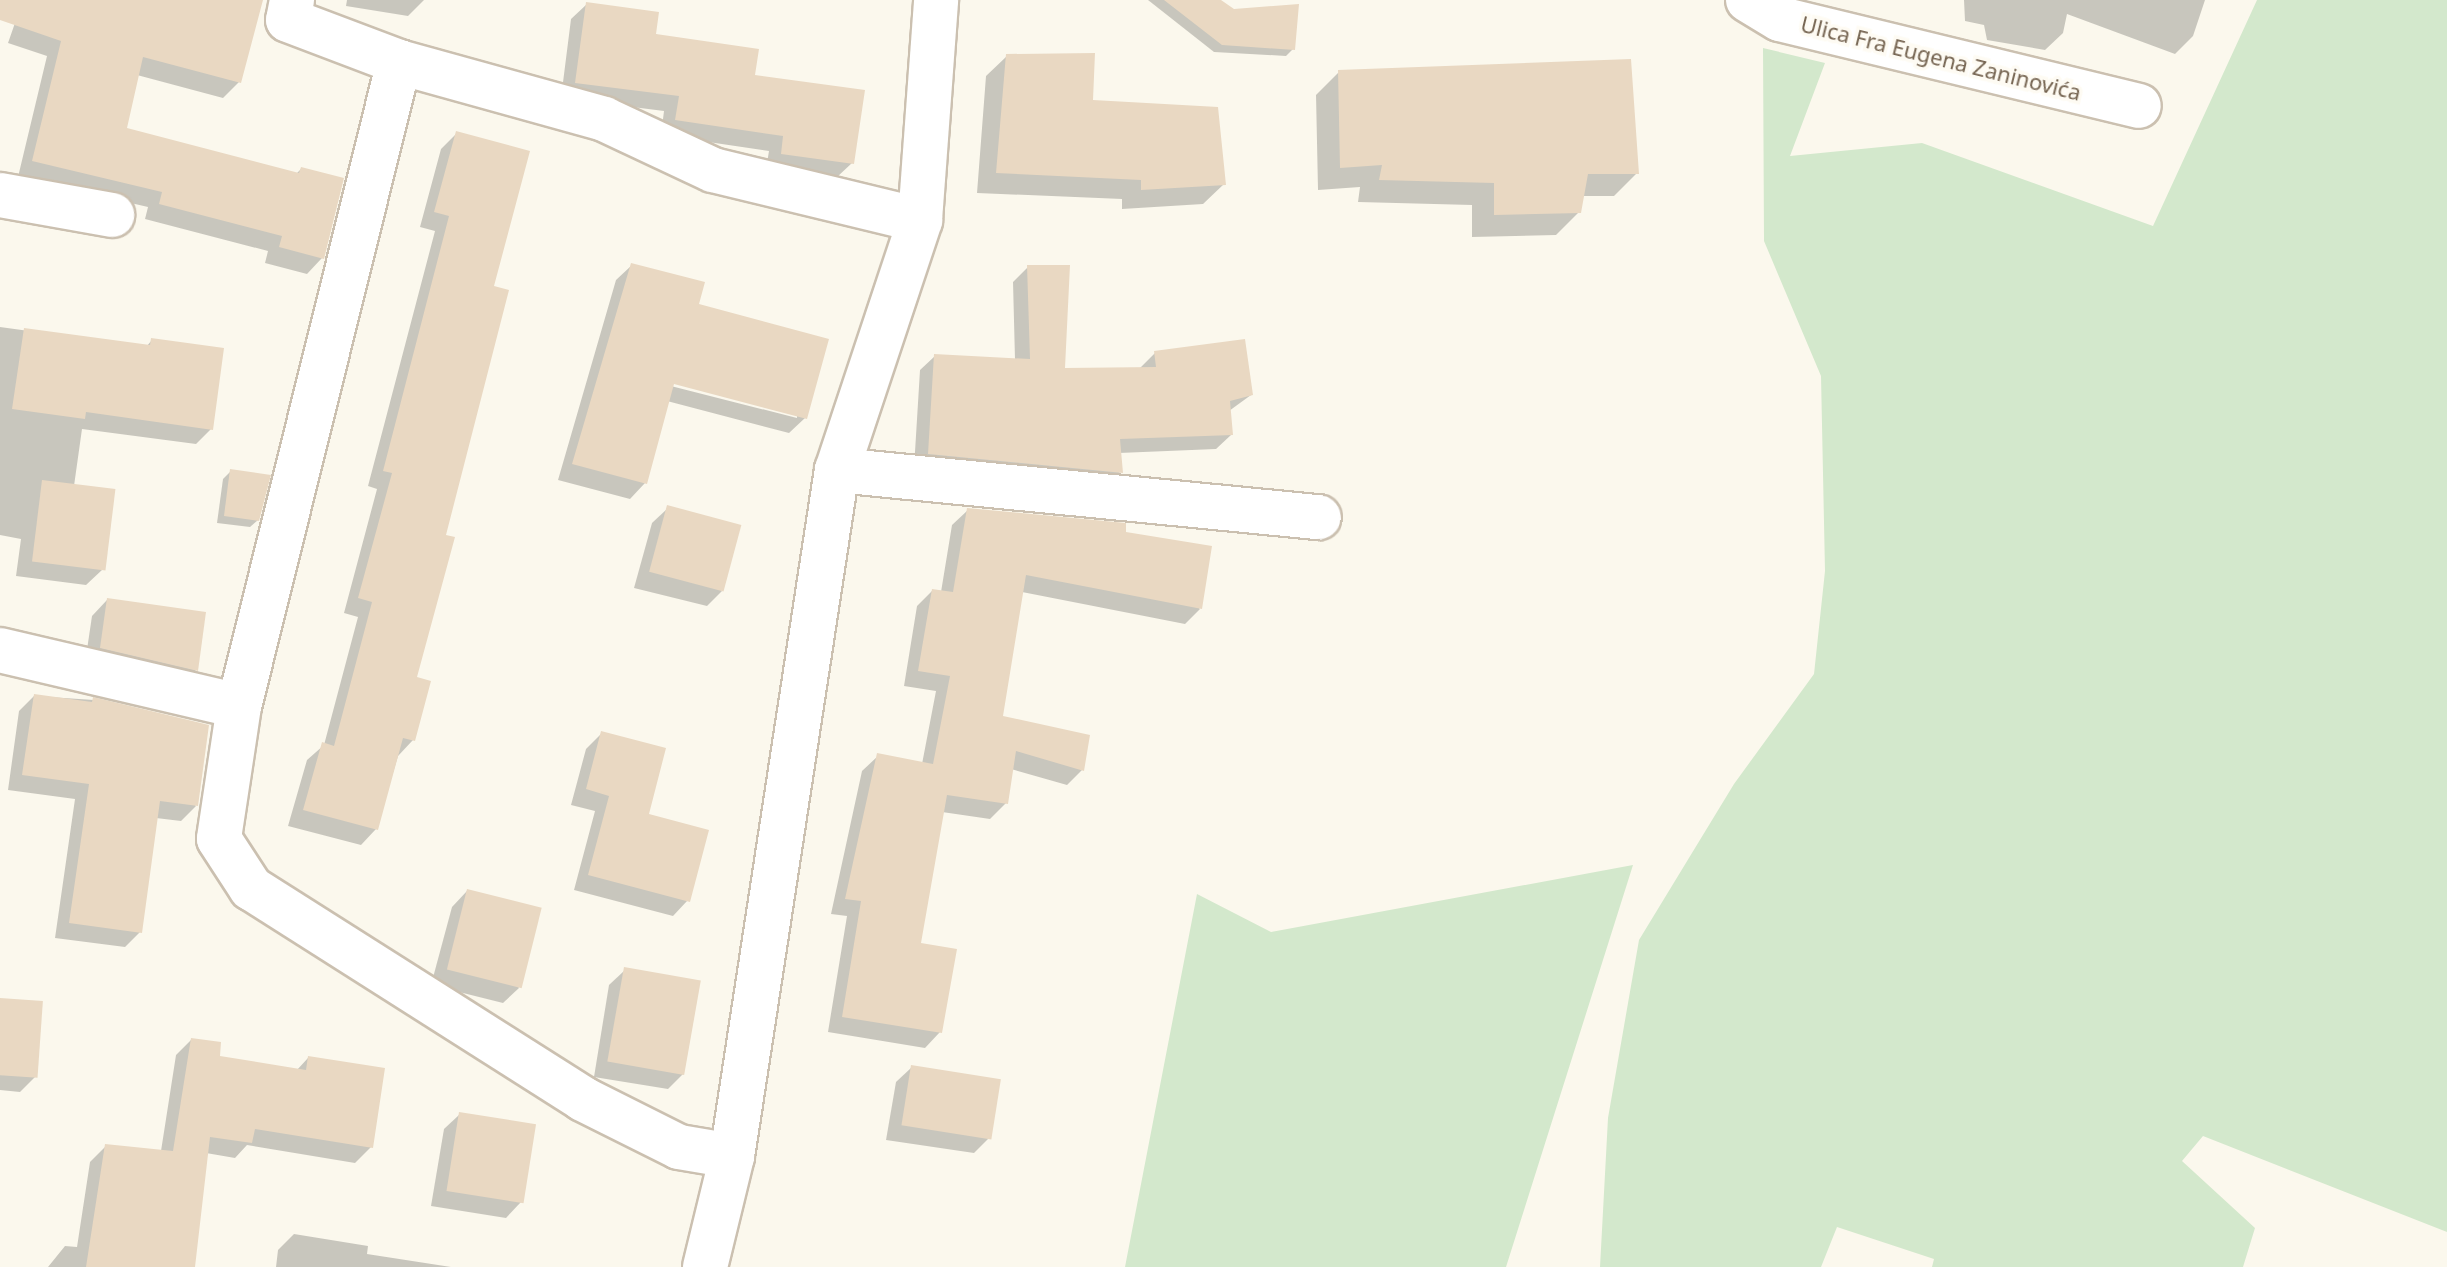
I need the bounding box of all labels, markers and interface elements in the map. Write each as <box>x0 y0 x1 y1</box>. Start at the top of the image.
street label: Ulica Fra Eugena Zaninovića <box>1798 10 2084 106</box>

